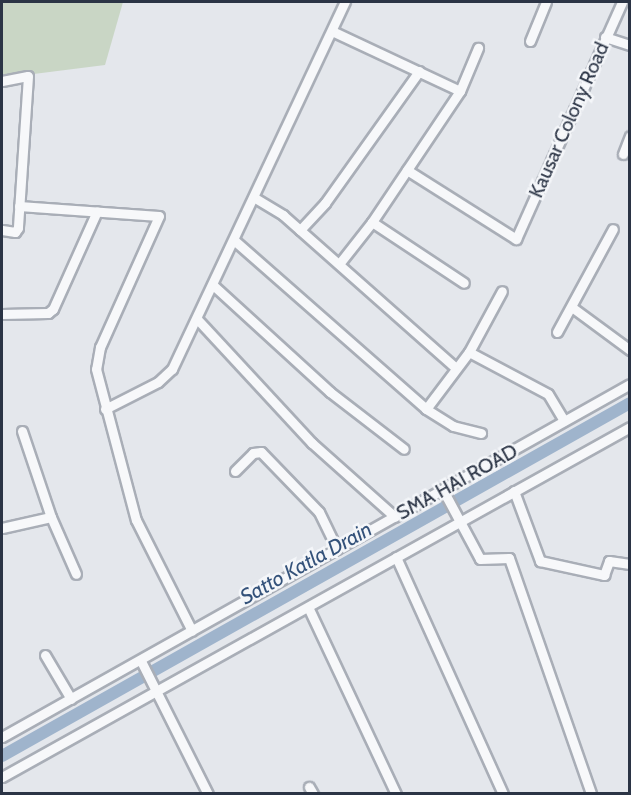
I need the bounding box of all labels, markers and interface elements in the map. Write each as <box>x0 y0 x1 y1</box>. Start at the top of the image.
street label: Kausar Colony Road <box>524 39 614 201</box>
street label: SMA HAI ROAD <box>392 439 522 525</box>
water label: Satto Katla Drain <box>236 516 376 610</box>

